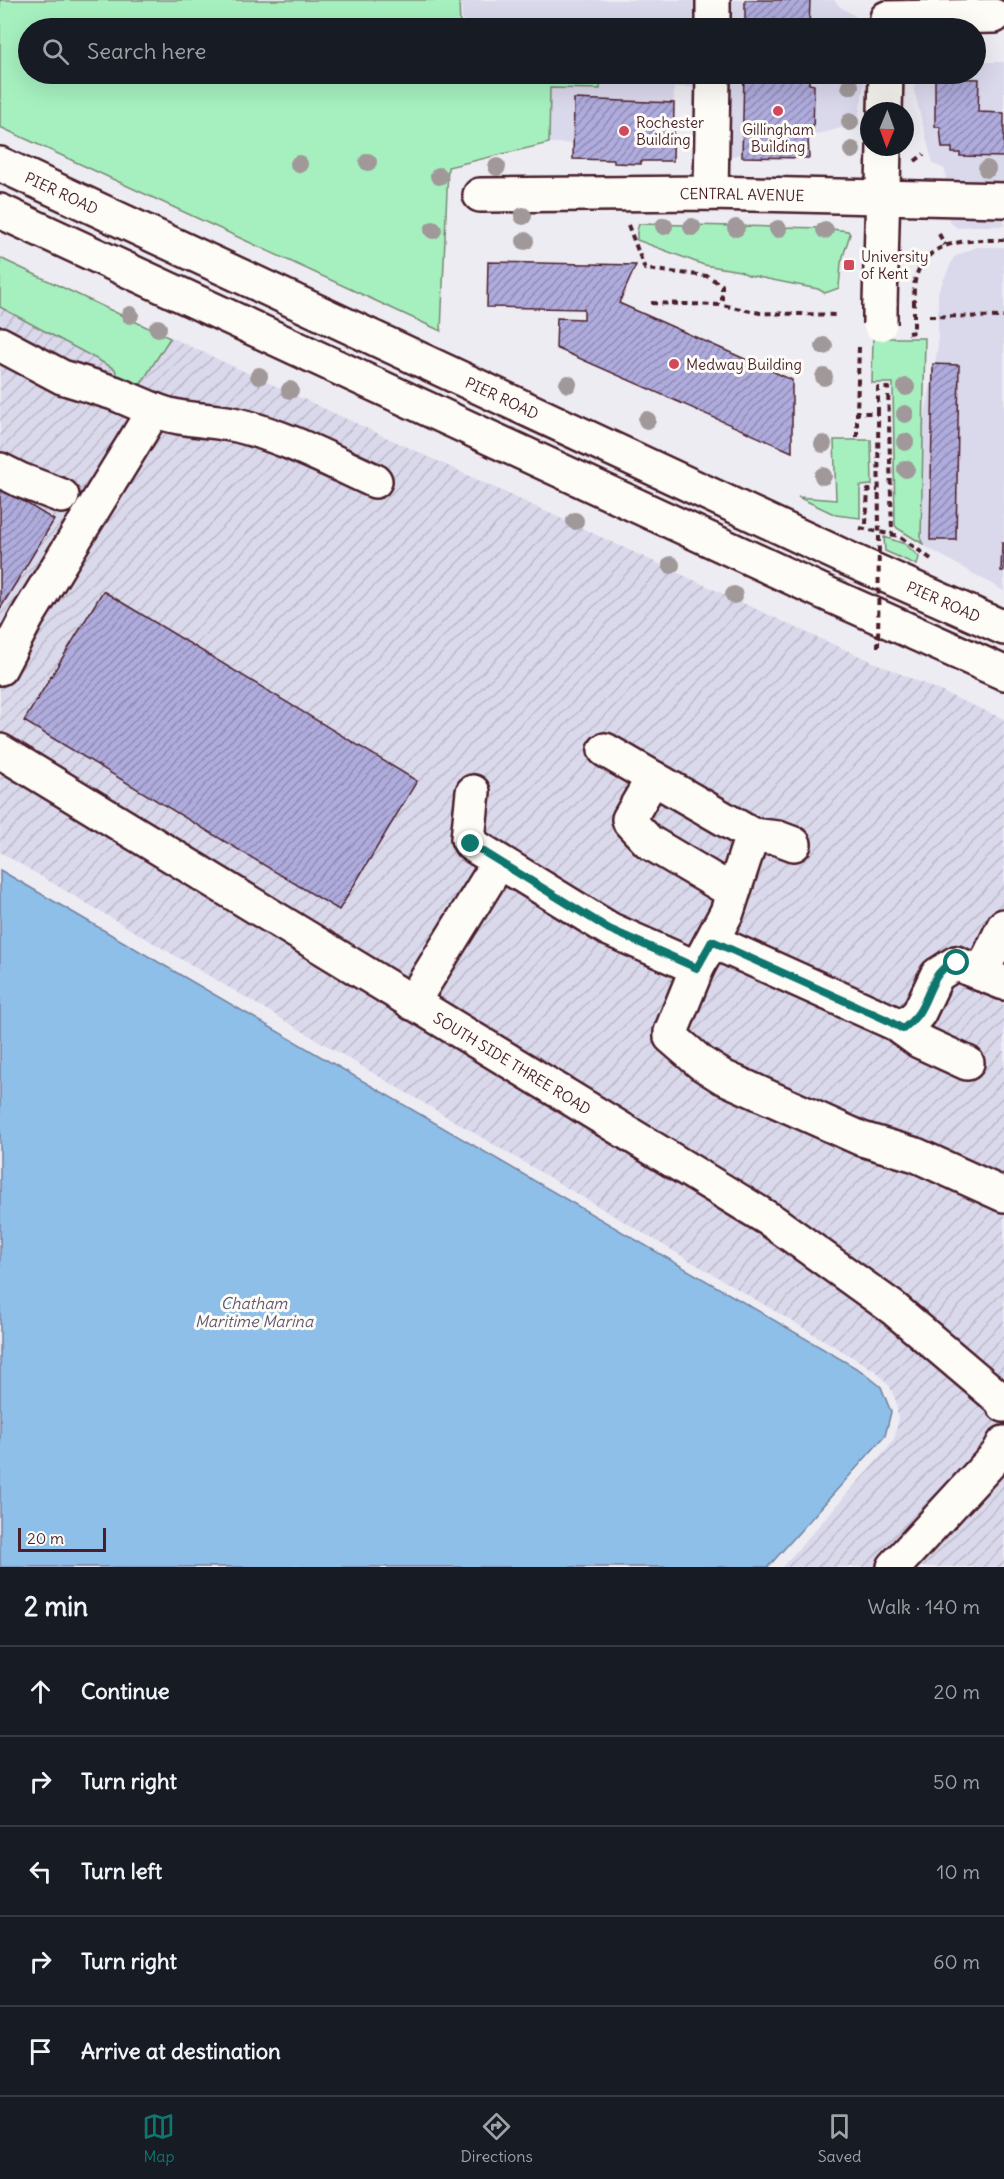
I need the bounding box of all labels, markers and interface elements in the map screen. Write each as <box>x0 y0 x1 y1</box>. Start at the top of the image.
search box <box>18 18 986 84</box>
icon: search <box>39 35 72 68</box>
text: Search here <box>87 37 206 65</box>
north arrow <box>860 102 914 156</box>
marker: Gillingham Building <box>771 104 785 118</box>
place label: Rochester Building <box>636 113 704 149</box>
place label: Gillingham Building <box>742 120 814 156</box>
marker: Rochester Building <box>617 124 631 138</box>
street label: PIER ROAD <box>22 167 101 218</box>
street label: CENTRAL AVENUE <box>680 183 805 205</box>
place label: University of Kent <box>861 247 928 283</box>
marker: University of Kent <box>842 258 856 272</box>
place label: Medway Building <box>686 355 802 374</box>
marker: Medway Building <box>667 357 681 371</box>
street label: PIER ROAD <box>463 373 542 423</box>
street label: PIER ROAD <box>904 577 983 626</box>
route end <box>457 830 483 856</box>
route start <box>943 949 969 975</box>
street label: SOUTH SIDE THREE ROAD <box>430 1008 595 1118</box>
water label: Chatham Maritime Marina <box>195 1293 314 1331</box>
scale bar <box>18 1525 106 1552</box>
text: 20 m <box>27 1528 64 1548</box>
text: 2 min <box>24 1590 88 1623</box>
text: Walk · 140 m <box>867 1594 980 1619</box>
icon: ahead <box>24 1675 57 1708</box>
text: Continue <box>81 1677 170 1705</box>
text: 20 m <box>934 1679 980 1704</box>
icon: right <box>24 1765 57 1798</box>
text: Turn right <box>81 1767 177 1795</box>
text: 50 m <box>933 1769 980 1794</box>
icon: left <box>24 1855 57 1888</box>
text: Turn left <box>81 1857 162 1885</box>
text: 10 m <box>937 1859 980 1884</box>
icon: right <box>24 1945 57 1978</box>
text: Turn right <box>81 1947 177 1975</box>
text: 60 m <box>933 1949 980 1974</box>
icon: arrive <box>24 2035 57 2068</box>
text: Arrive at destination <box>81 2037 281 2065</box>
tab: Map <box>142 2110 175 2166</box>
tab: Directions <box>460 2110 533 2166</box>
tab: Saved <box>818 2110 862 2166</box>

